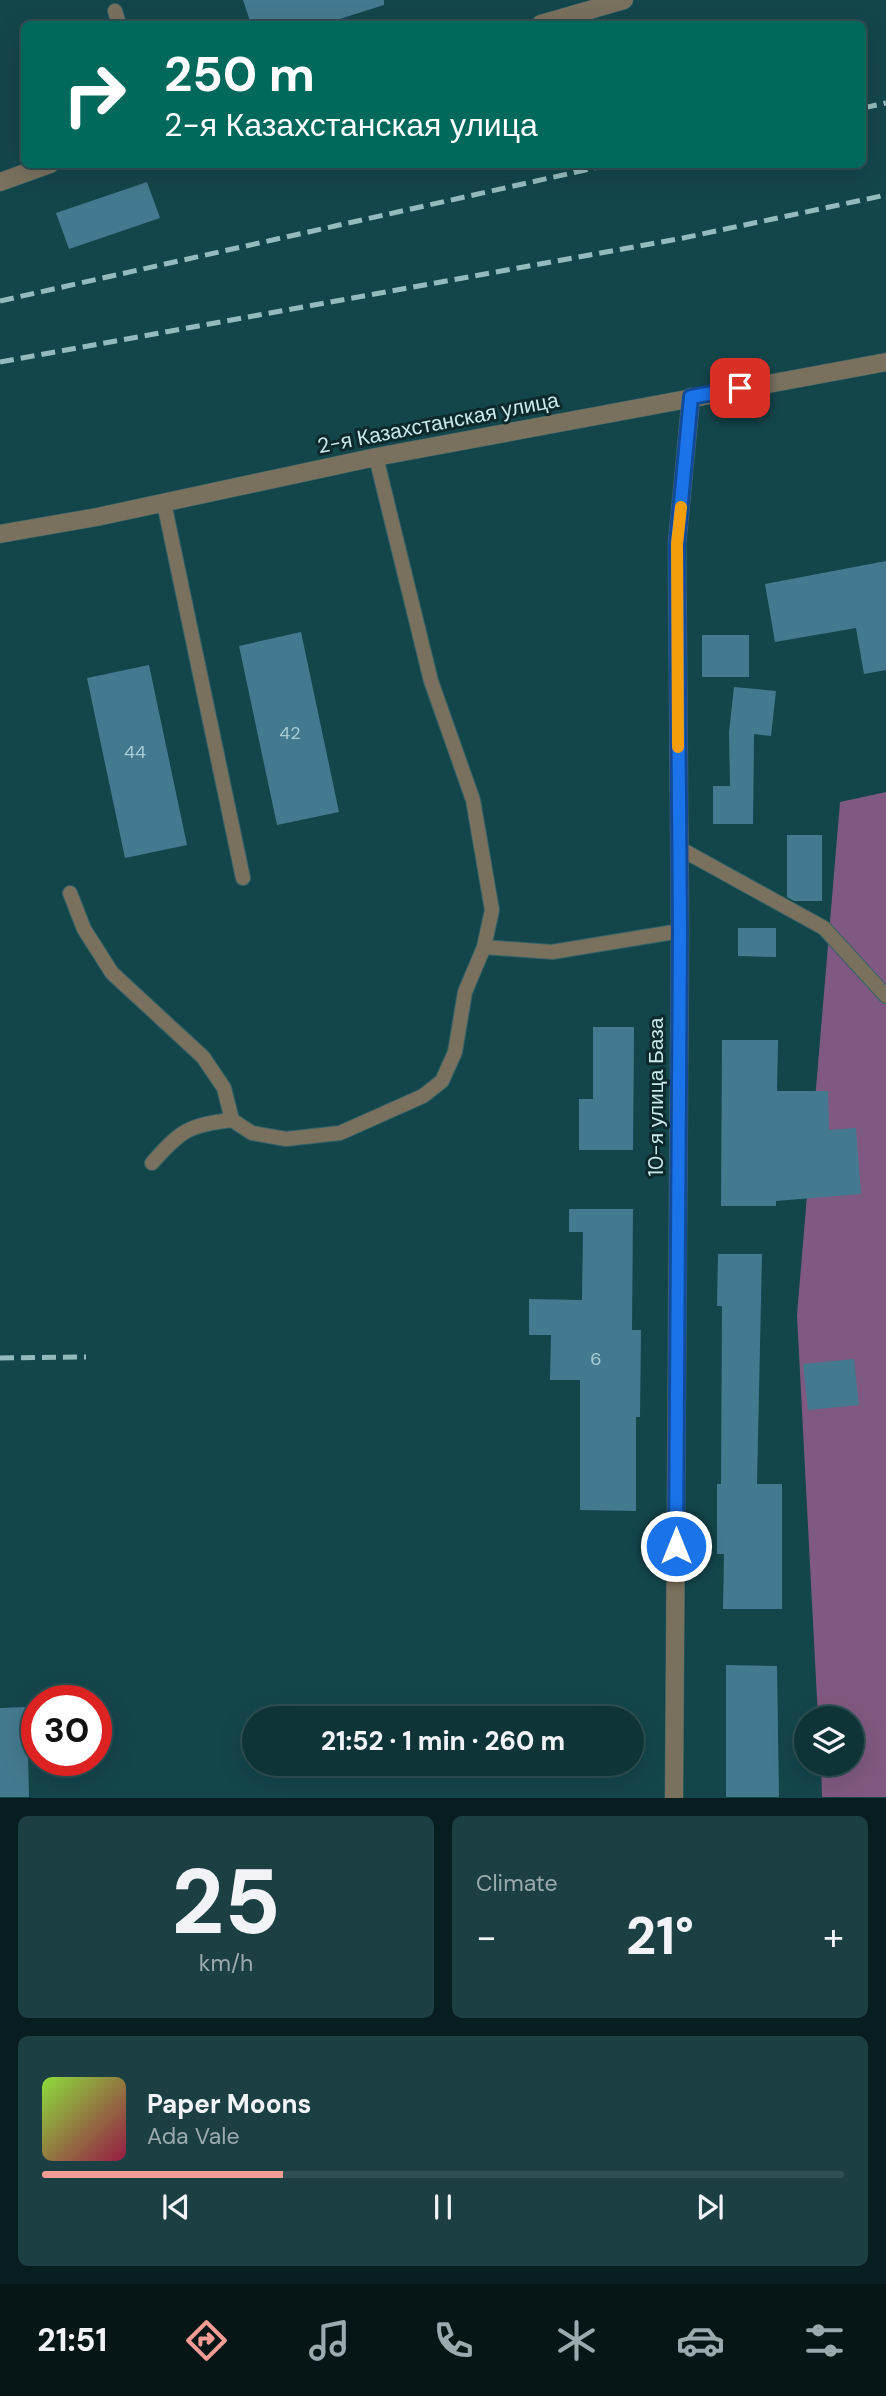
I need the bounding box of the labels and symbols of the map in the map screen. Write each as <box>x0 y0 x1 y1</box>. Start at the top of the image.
pin <box>710 358 770 418</box>
street label: 2-я Казахстанская улица <box>315 386 561 460</box>
house number: 42 <box>279 721 301 745</box>
house number: 44 <box>124 740 146 764</box>
street label: 10-я улица База <box>642 1017 670 1177</box>
house number: 6 <box>590 1347 602 1371</box>
position arrow <box>639 1509 713 1583</box>
speed limit sign: 30 <box>21 1685 112 1776</box>

